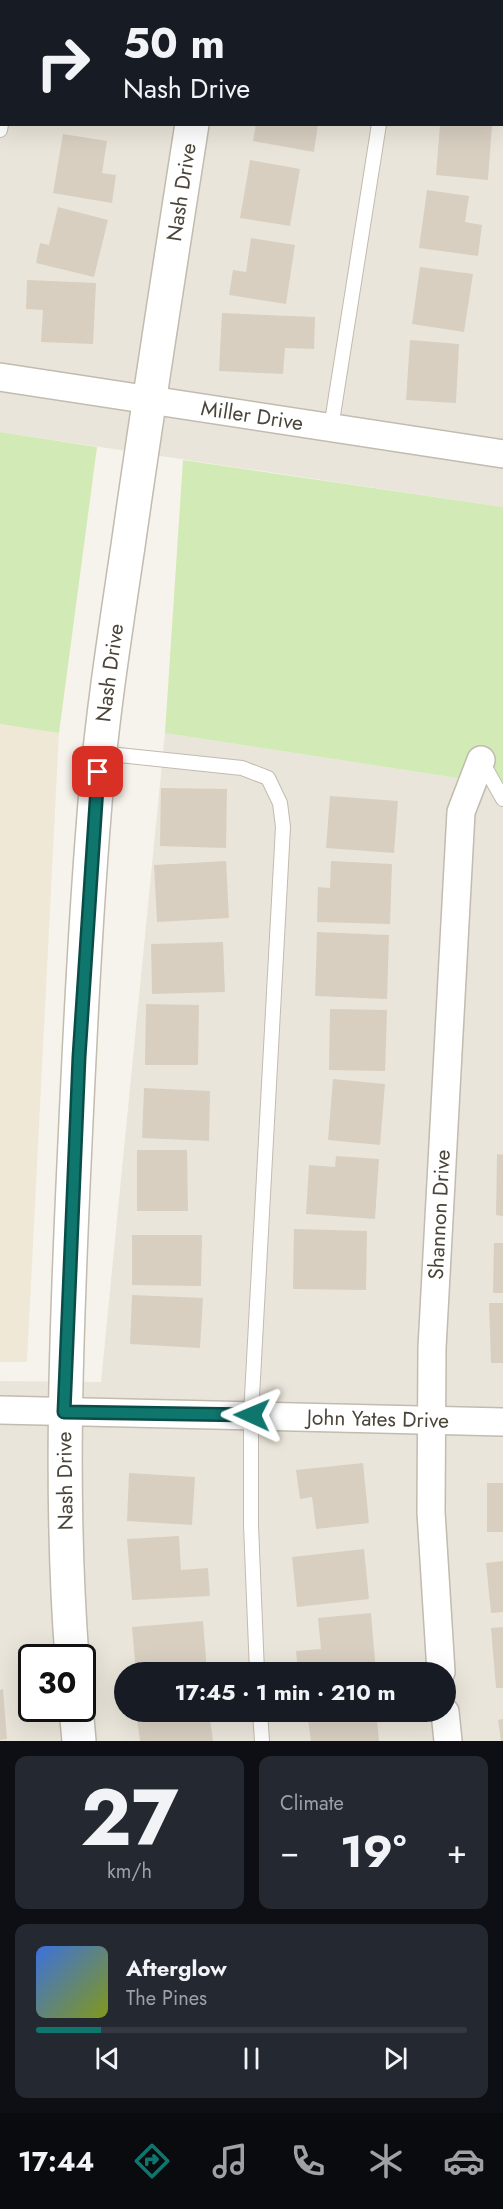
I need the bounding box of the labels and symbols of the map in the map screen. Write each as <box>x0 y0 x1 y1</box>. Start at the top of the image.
street label: Nash Drive <box>159 141 204 243</box>
street label: Miller Drive <box>199 393 306 438</box>
street label: Nash Drive <box>88 621 131 724</box>
pin <box>72 746 123 797</box>
street label: Shannon Drive <box>421 1148 458 1280</box>
position arrow <box>220 1383 284 1447</box>
street label: John Yates Drive <box>304 1402 449 1436</box>
street label: Nash Drive <box>49 1431 81 1531</box>
speed limit sign: 30 <box>18 1644 96 1722</box>

